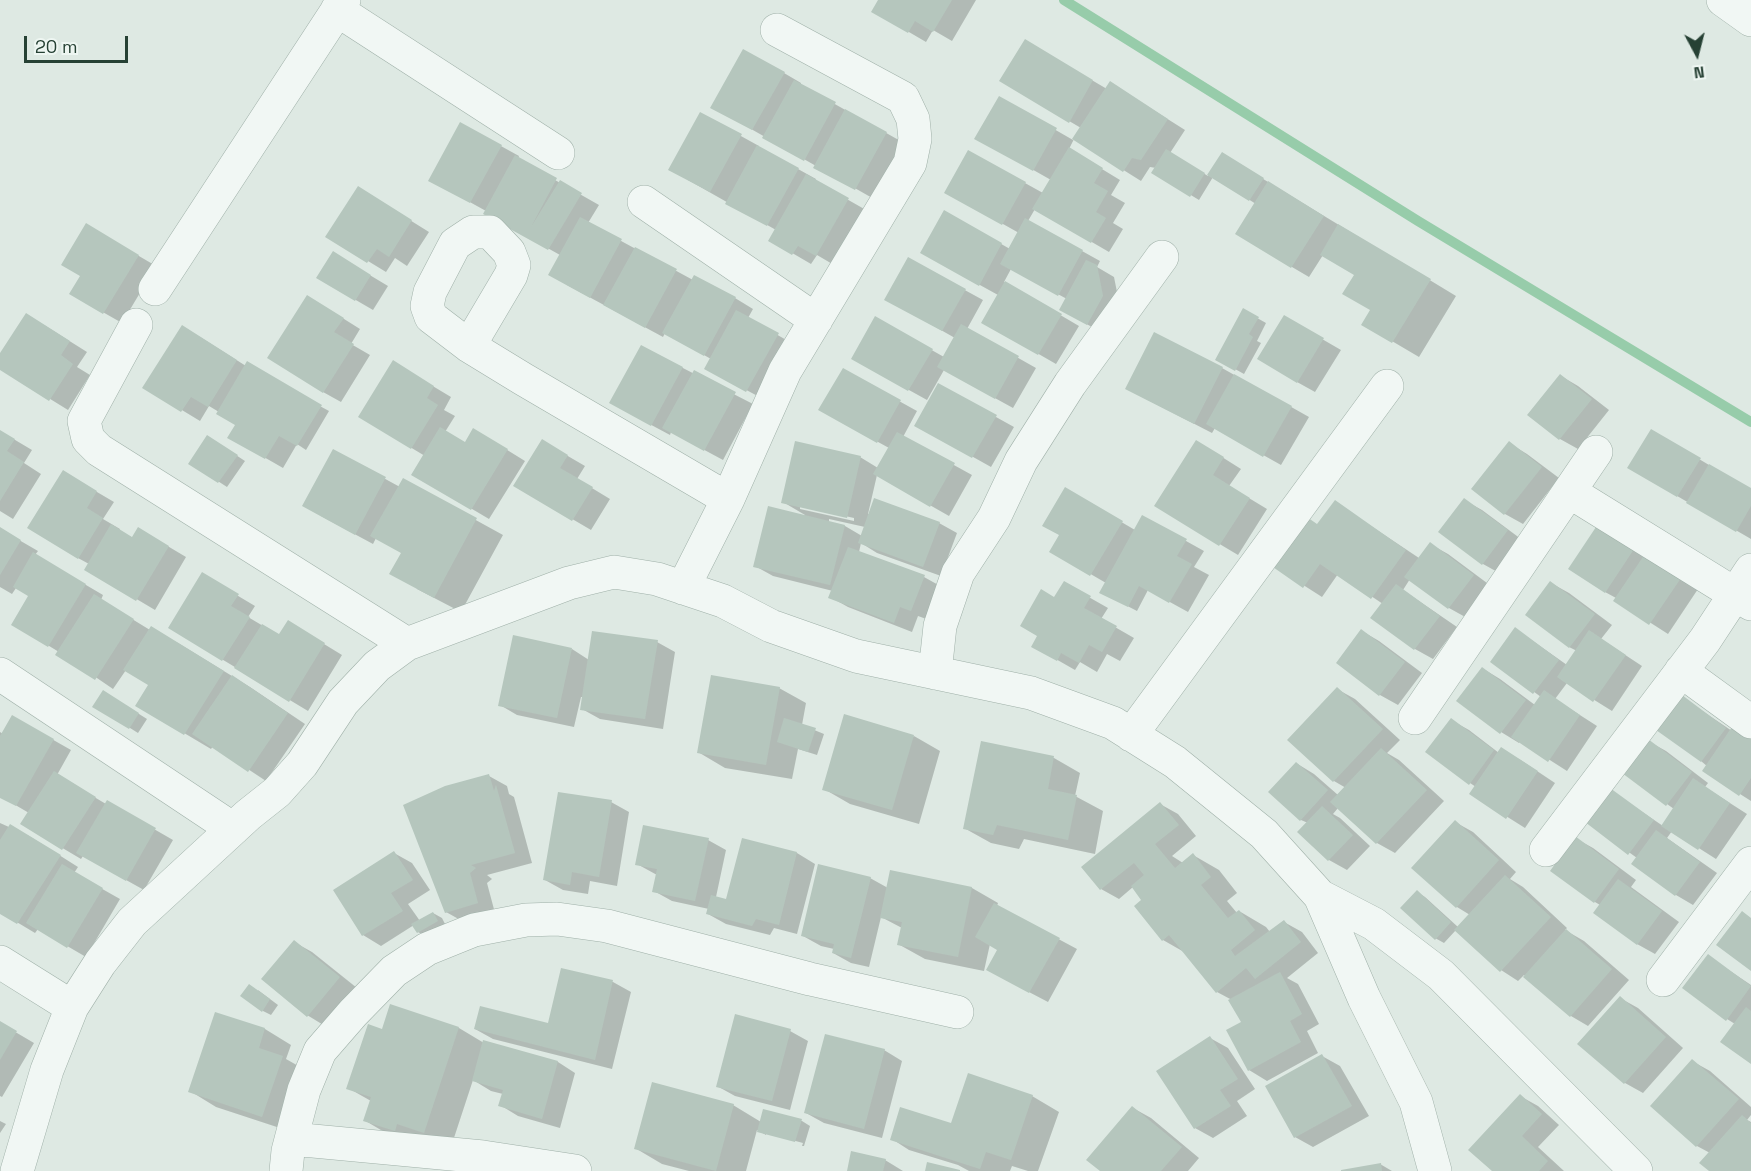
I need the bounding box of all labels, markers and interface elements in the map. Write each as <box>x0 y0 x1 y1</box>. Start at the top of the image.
scale bar <box>27 24 130 62</box>
north arrow <box>1667 24 1727 84</box>
text: 20 m <box>35 35 78 58</box>
text: N <box>1693 61 1706 83</box>

